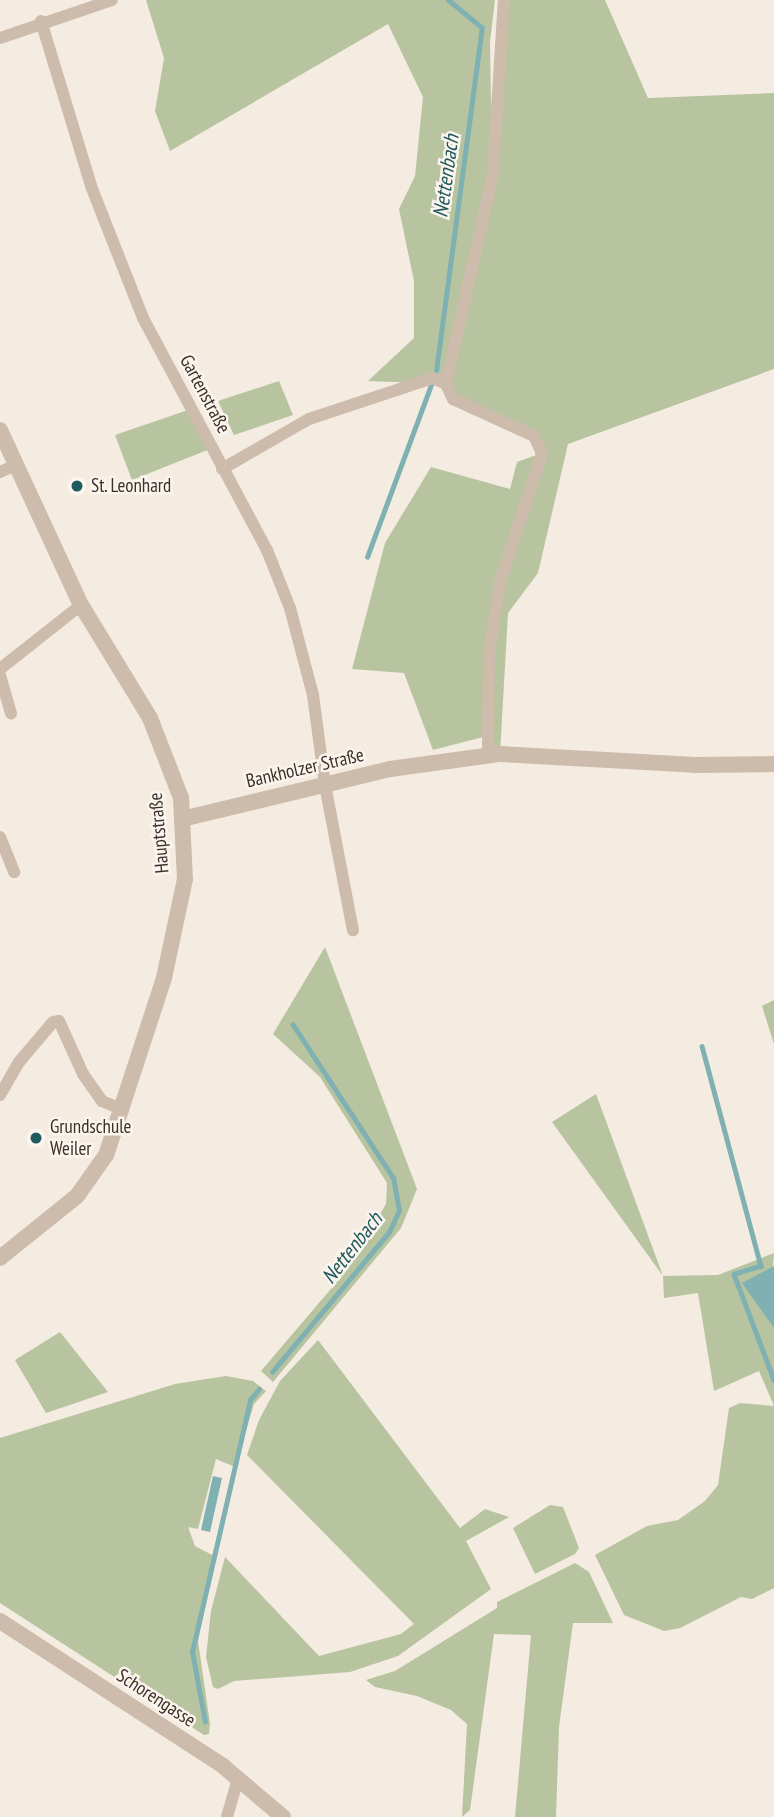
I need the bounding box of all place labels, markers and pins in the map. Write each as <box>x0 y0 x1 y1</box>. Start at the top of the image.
place label: St. Leonhard <box>91 475 172 497</box>
marker: St. Leonhard <box>69 478 85 494</box>
place label: Grundschule Weiler <box>50 1116 131 1160</box>
marker: Grundschule Weiler <box>28 1130 44 1146</box>

